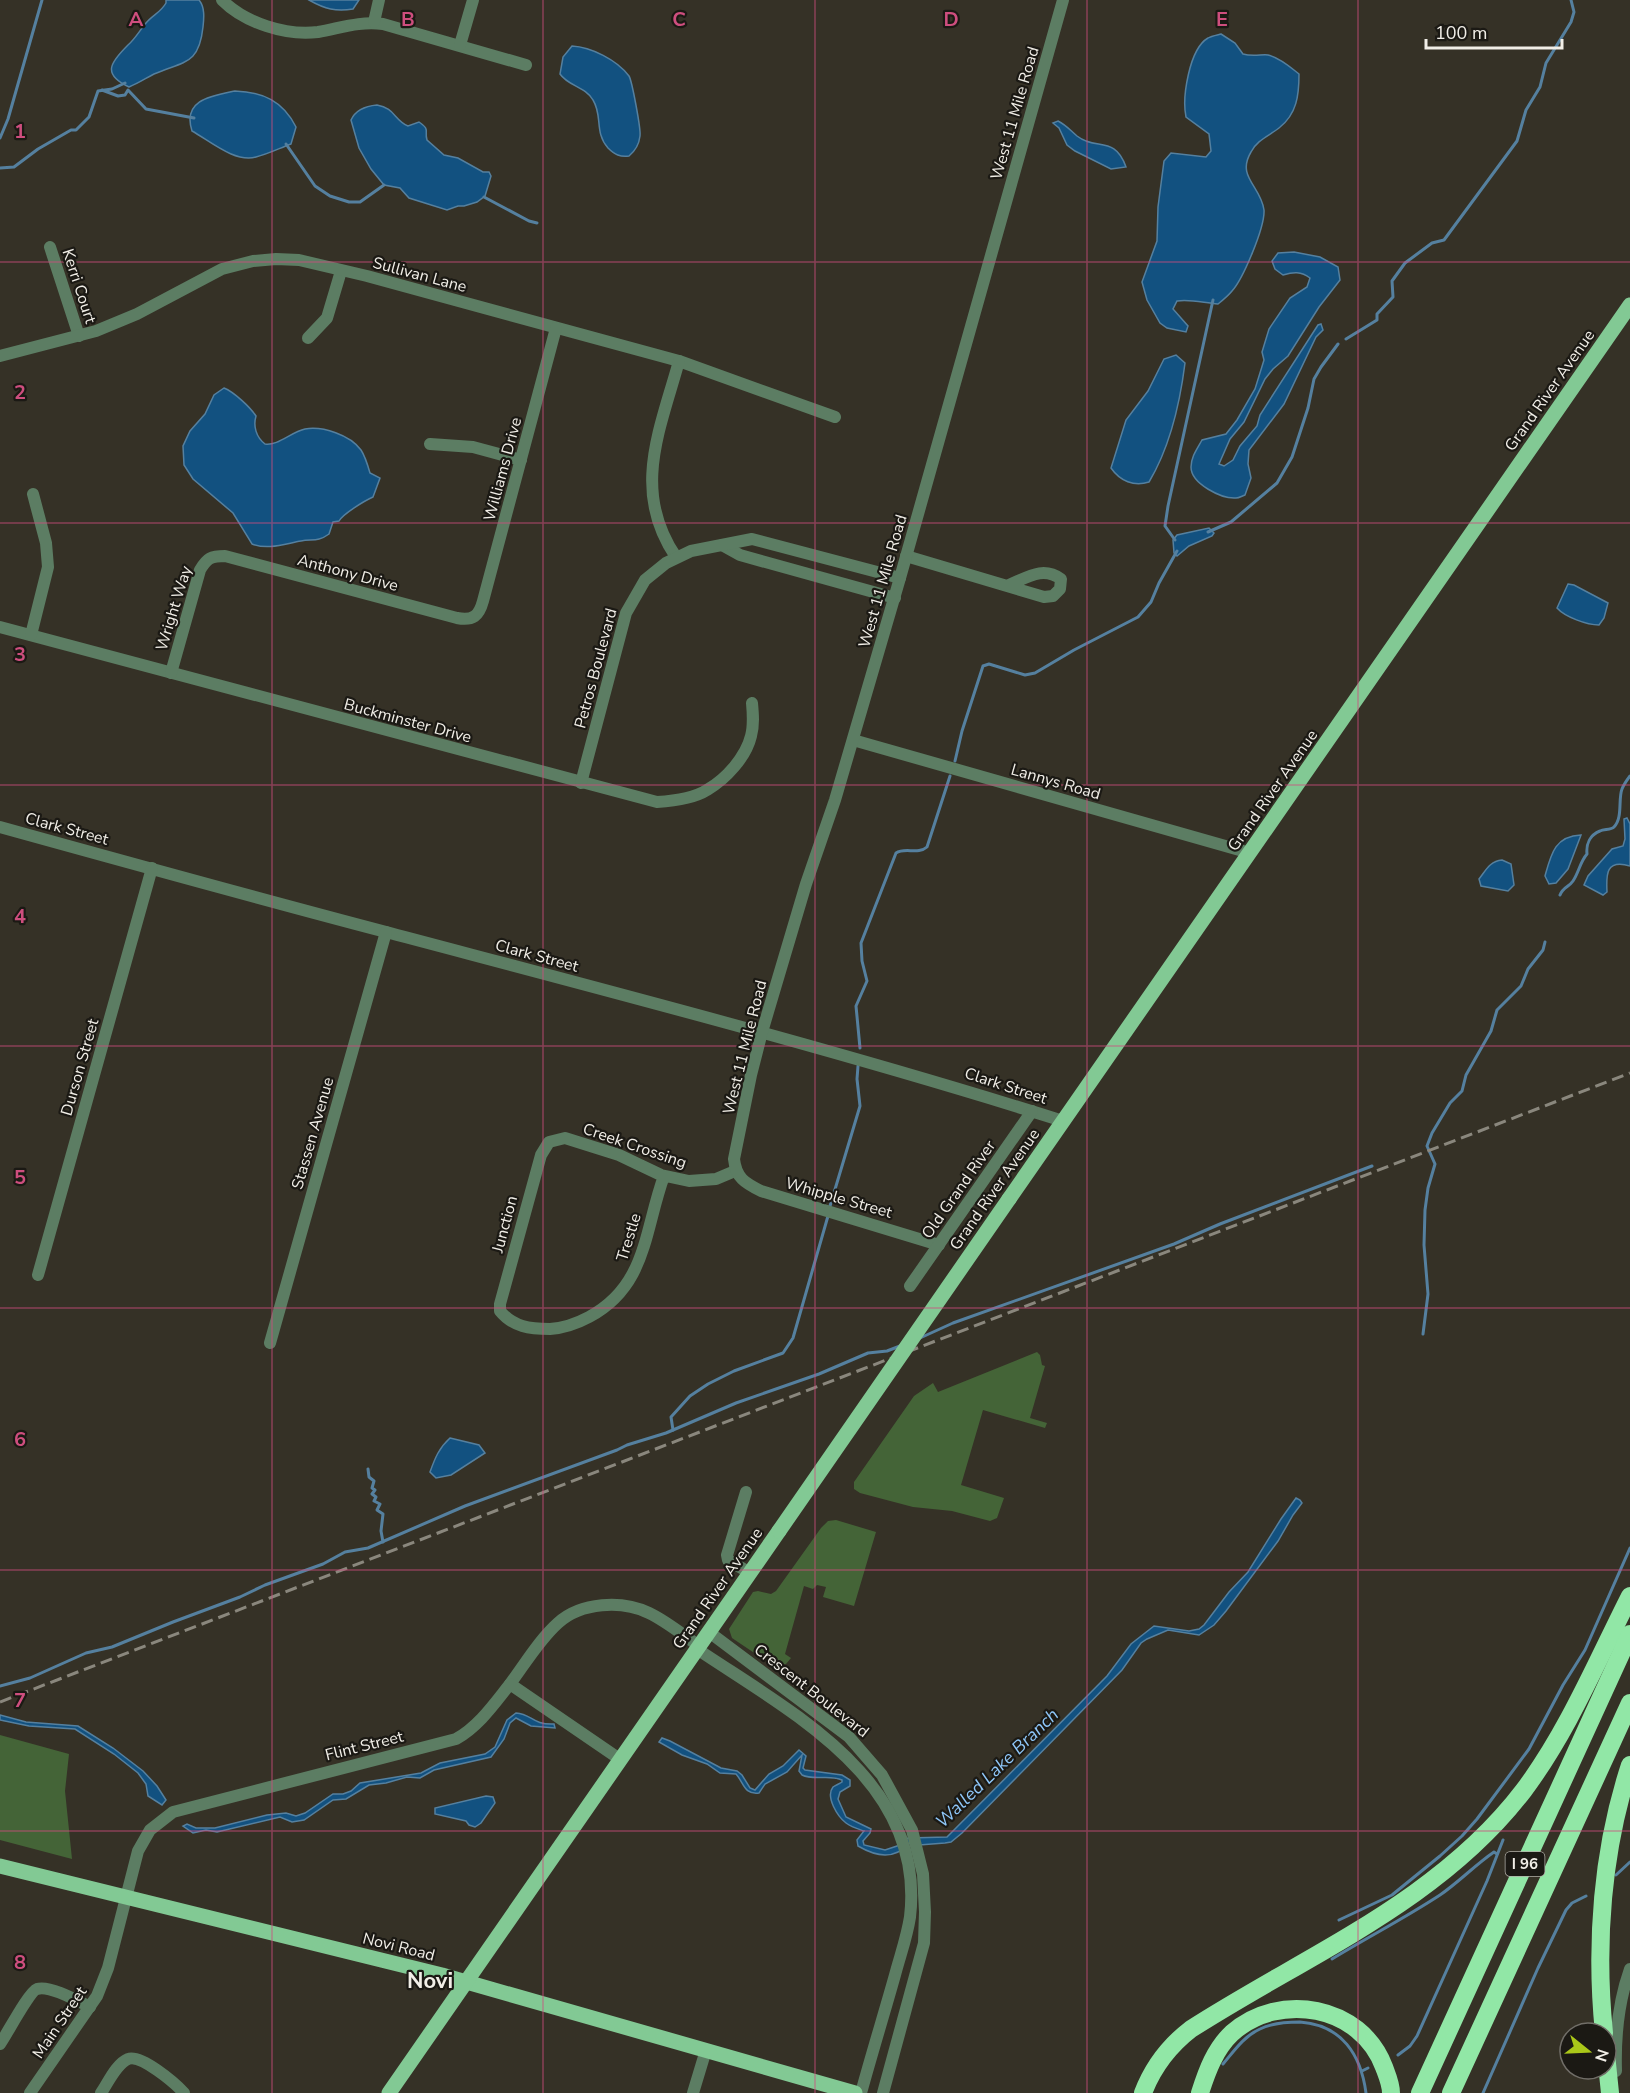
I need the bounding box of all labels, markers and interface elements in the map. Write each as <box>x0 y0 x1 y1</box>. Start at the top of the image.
text: A <box>129 6 144 33</box>
text: B <box>401 6 415 33</box>
text: C <box>672 6 686 33</box>
text: D <box>943 6 959 33</box>
text: E <box>1216 6 1228 33</box>
scale bar <box>1426 12 1562 50</box>
text: 100 m <box>1435 21 1487 45</box>
street label: West 11 Mile Road <box>985 44 1045 183</box>
text: 1 <box>14 118 26 145</box>
street label: Kerri Court <box>57 246 102 327</box>
street label: Sullivan Lane <box>370 252 469 298</box>
street label: Grand River Avenue <box>1500 325 1600 456</box>
text: 2 <box>14 379 26 406</box>
street label: Williams Drive <box>479 415 527 524</box>
street label: West 11 Mile Road <box>853 512 913 651</box>
street label: Anthony Drive <box>295 549 401 597</box>
street label: Wright Way <box>151 562 198 653</box>
street label: Petros Boulevard <box>569 606 623 731</box>
text: 3 <box>14 641 26 668</box>
street label: Buckminster Drive <box>342 693 474 749</box>
street label: Grand River Avenue <box>1223 725 1323 856</box>
street label: Lannys Road <box>1008 759 1103 805</box>
street label: Clark Street <box>23 807 111 851</box>
text: 4 <box>14 903 26 930</box>
street label: Clark Street <box>493 934 581 978</box>
street label: West 11 Mile Road <box>718 978 772 1117</box>
street label: Durson Street <box>56 1016 104 1118</box>
street label: Clark Street <box>962 1062 1050 1110</box>
street label: Stassen Avenue <box>286 1075 339 1192</box>
street label: Creek Crossing <box>580 1118 689 1174</box>
street label: Grand River Avenue <box>945 1124 1045 1255</box>
street label: Old Grand River <box>917 1136 1001 1243</box>
text: 5 <box>14 1164 26 1191</box>
street label: Whipple Street <box>783 1172 895 1224</box>
street label: Junction <box>487 1193 523 1256</box>
street label: Trestle <box>611 1211 647 1264</box>
text: 6 <box>14 1426 26 1453</box>
street label: Grand River Avenue <box>668 1523 768 1654</box>
street label: Crescent Boulevard <box>749 1639 873 1743</box>
text: 7 <box>14 1687 26 1714</box>
water label: Walled Lake Branch <box>930 1703 1064 1833</box>
street label: Flint Street <box>323 1726 406 1766</box>
road number: I 96 <box>1506 1852 1544 1876</box>
street label: Novi Road <box>360 1927 437 1967</box>
text: 8 <box>14 1949 26 1976</box>
district label: Novi <box>407 1966 453 1996</box>
street label: Main Street <box>28 1982 92 2063</box>
north arrow <box>1558 2021 1618 2081</box>
text: N <box>1589 2046 1614 2064</box>

